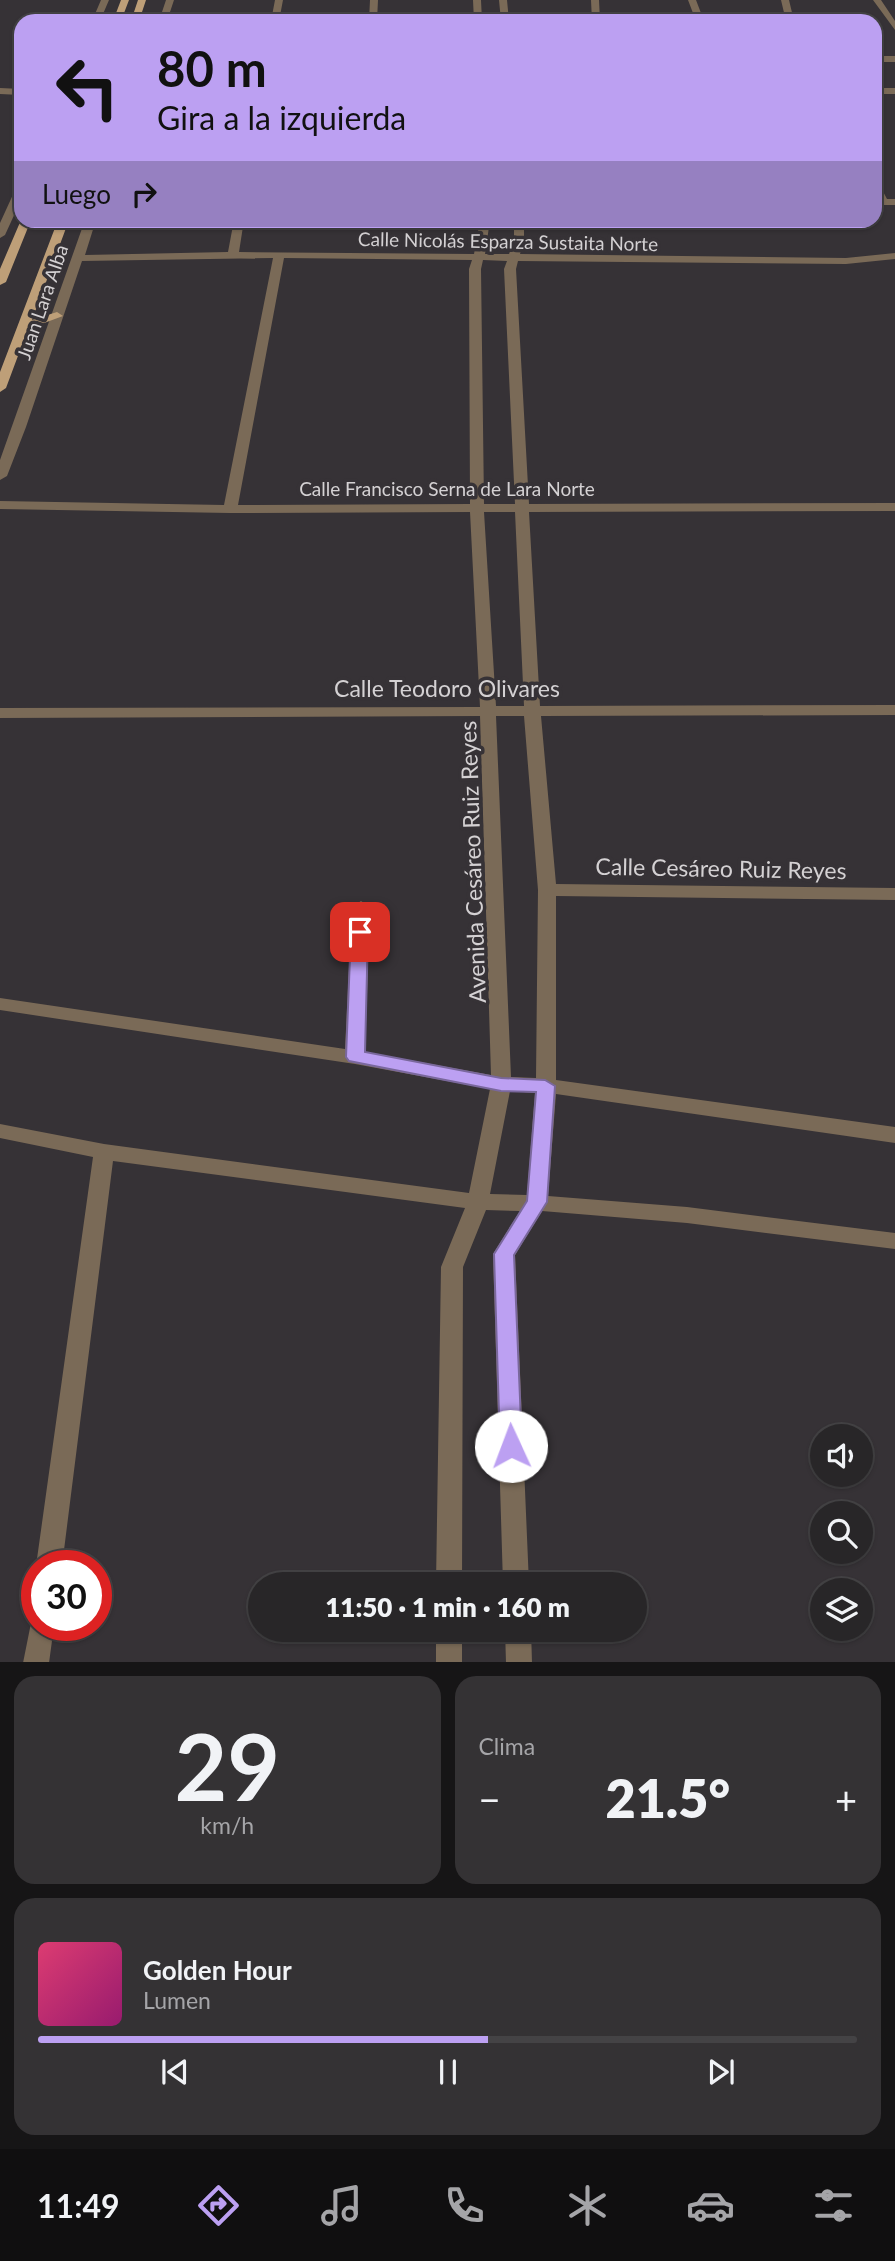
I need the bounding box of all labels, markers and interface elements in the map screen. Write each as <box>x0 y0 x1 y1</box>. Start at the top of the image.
text: 80 m <box>157 39 267 97</box>
icon: left <box>42 42 133 133</box>
text: Gira a la izquierda <box>157 98 406 137</box>
icon: right <box>125 175 163 213</box>
text: Luego <box>42 178 111 210</box>
street label: Calle Nicolás Esparza Sustaita Norte <box>358 227 658 255</box>
street label: Juan Lara Alba <box>12 241 72 363</box>
street label: Calle Francisco Serna de Lara Norte <box>299 477 595 500</box>
street label: Calle Teodoro Olivares <box>334 674 560 702</box>
street label: Avenida Cesáreo Ruiz Reyes <box>453 720 491 1004</box>
street label: Calle Cesáreo Ruiz Reyes <box>595 852 847 884</box>
pin <box>330 902 390 962</box>
icon: arrive <box>341 913 379 951</box>
position arrow <box>474 1409 548 1483</box>
map controls <box>810 1424 873 1641</box>
button: sound <box>810 1424 873 1487</box>
button: search <box>810 1501 873 1564</box>
speed limit sign: 30 <box>21 1550 112 1641</box>
button: layers <box>810 1578 873 1641</box>
text: 11:50 · 1 min · 160 m <box>325 1591 570 1623</box>
text: 29 <box>174 1711 280 1820</box>
text: Clima <box>479 1732 535 1760</box>
text: 21.5° <box>605 1767 730 1829</box>
text: − <box>479 1776 501 1822</box>
text: + <box>835 1776 857 1822</box>
text: km/h <box>200 1811 254 1839</box>
text: Golden Hour <box>143 1954 292 1986</box>
text: Lumen <box>143 1986 211 2014</box>
icon: previous <box>156 2053 194 2091</box>
icon: pause <box>429 2053 467 2091</box>
icon: next <box>702 2053 740 2091</box>
icon: directions <box>194 2181 243 2230</box>
icon: music <box>317 2181 366 2230</box>
icon: phone <box>440 2181 489 2230</box>
icon: climate <box>563 2181 612 2230</box>
icon: car <box>686 2181 735 2230</box>
icon: filters <box>809 2181 858 2230</box>
text: 11:49 <box>37 2186 120 2225</box>

